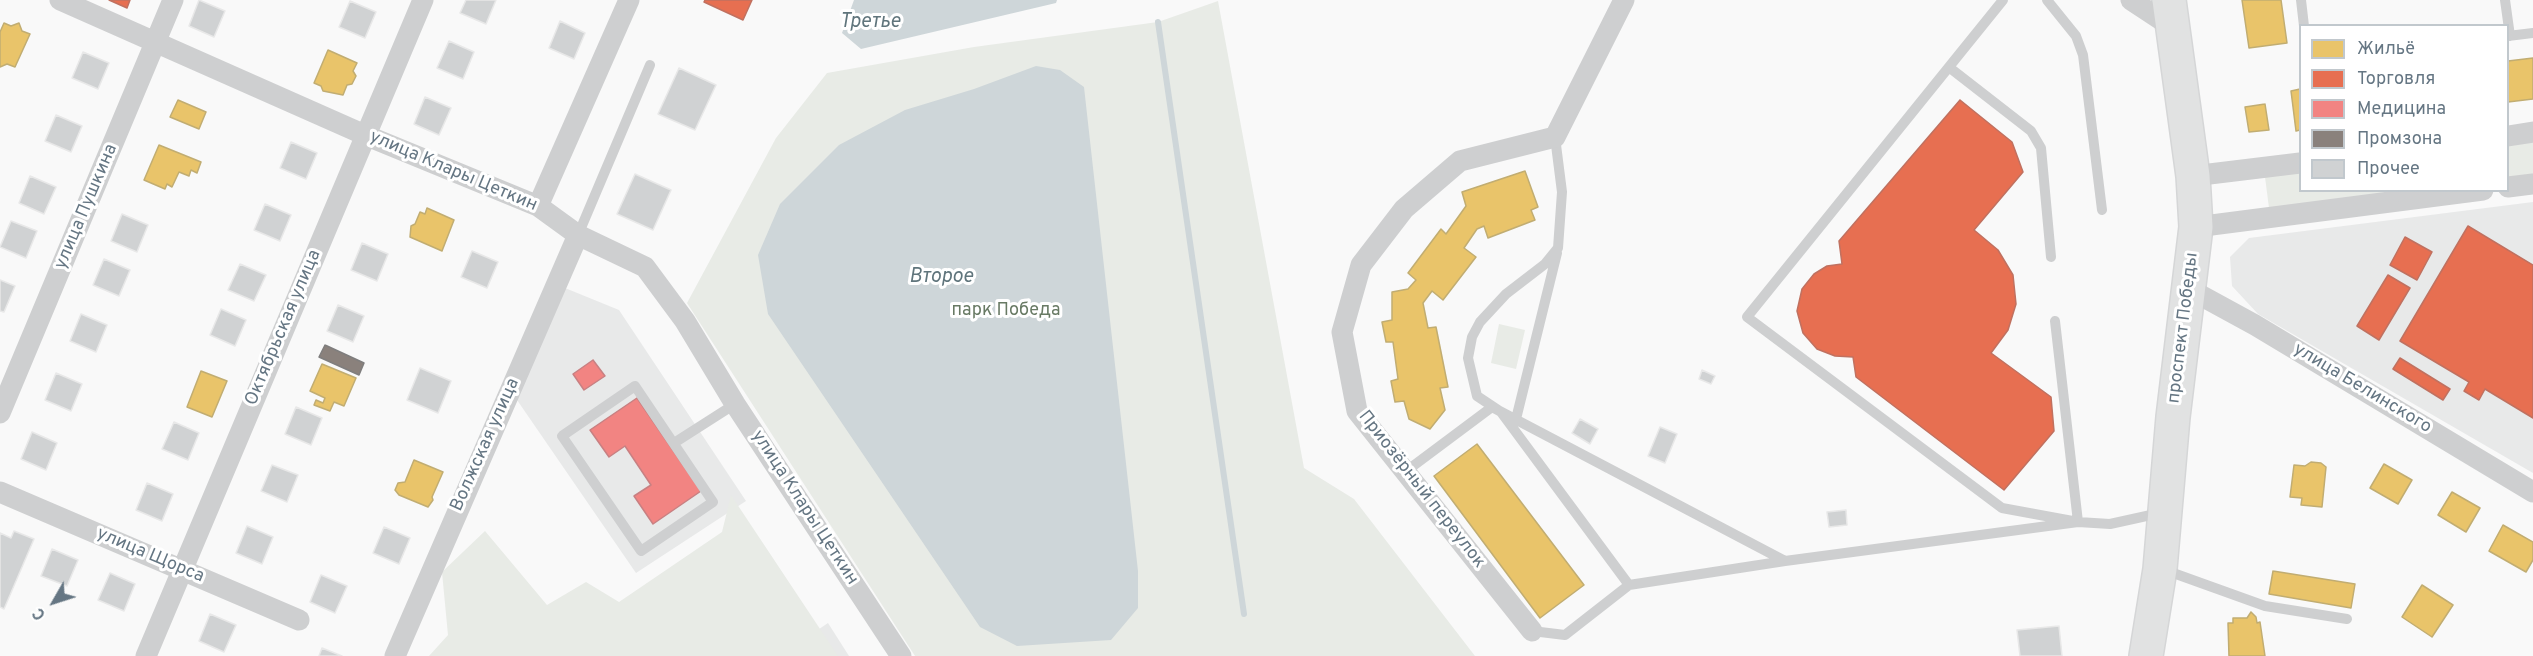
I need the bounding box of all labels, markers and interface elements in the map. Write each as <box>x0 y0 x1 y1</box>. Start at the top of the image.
water label: Третье <box>840 11 900 35</box>
legend <box>2299 24 2509 192</box>
text: Жильё <box>2357 38 2415 61</box>
text: Торговля <box>2357 68 2435 91</box>
text: Медицина <box>2357 98 2446 121</box>
street label: улица Клары Цеткин <box>366 127 540 217</box>
text: Промзона <box>2357 128 2442 151</box>
street label: улица Пушкина <box>51 141 123 273</box>
text: Прочее <box>2357 158 2420 181</box>
street label: Октябрьская улица <box>241 247 327 409</box>
street label: проспект Победы <box>2164 251 2204 405</box>
water label: Второе <box>909 266 973 290</box>
park label: парк Победa <box>952 300 1060 322</box>
street label: улица Белинского <box>2289 339 2435 439</box>
street label: Волжская улица <box>447 375 525 515</box>
street label: Приозёрный переулок <box>1353 407 1489 573</box>
street label: улица Клары Цеткин <box>746 427 862 589</box>
street label: улица Щорса <box>93 524 207 588</box>
north arrow <box>24 572 84 632</box>
text: С <box>29 603 51 624</box>

